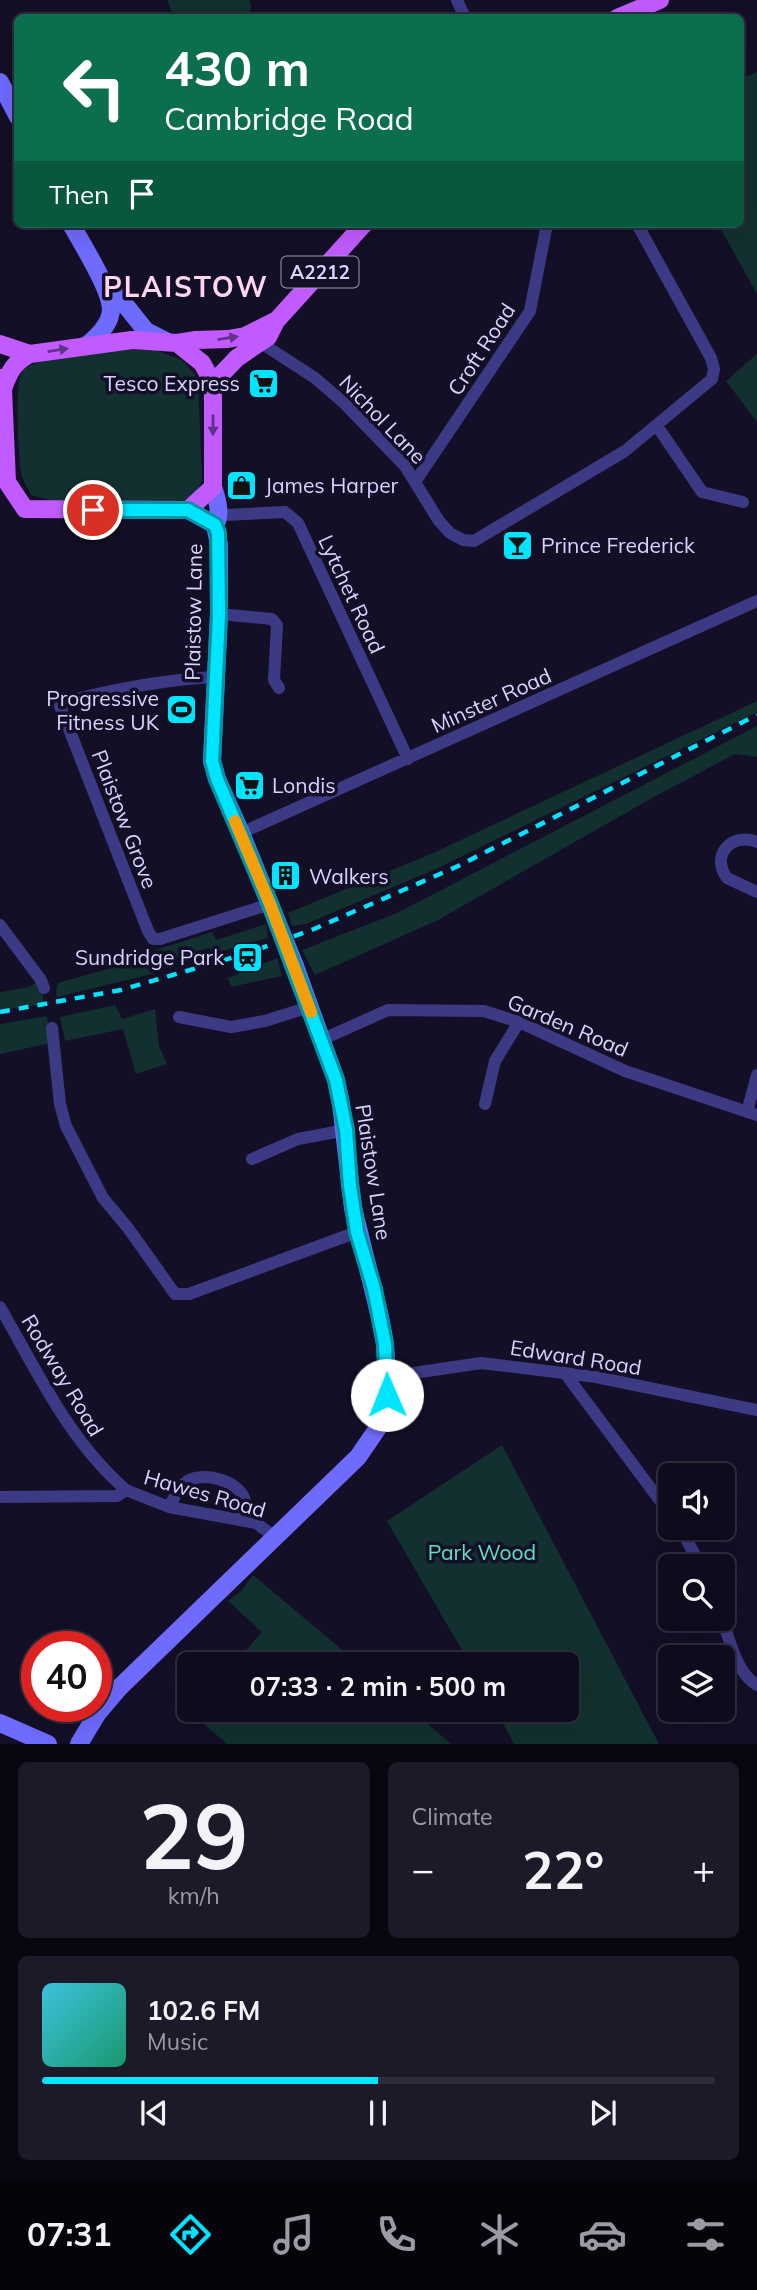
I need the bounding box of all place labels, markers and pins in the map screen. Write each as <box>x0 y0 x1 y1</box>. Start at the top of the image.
supermarket icon: Tesco Express <box>246 366 280 400</box>
place label: Tesco Express <box>103 370 240 396</box>
shop icon: James Harper <box>225 468 259 502</box>
place label: James Harper <box>265 472 399 498</box>
pin <box>63 480 123 540</box>
bar icon: Prince Frederick <box>501 528 535 562</box>
place label: Prince Frederick <box>541 532 695 558</box>
place label: Progressive Fitness UK <box>46 685 160 735</box>
sports icon: Progressive Fitness UK <box>165 693 199 727</box>
supermarket icon: Londis <box>232 768 266 802</box>
place label: Londis <box>272 772 336 798</box>
building icon: Walkers <box>269 859 303 893</box>
place label: Walkers <box>309 863 389 889</box>
station icon: Sundridge Park <box>230 940 264 974</box>
place label: Sundridge Park <box>75 944 224 970</box>

